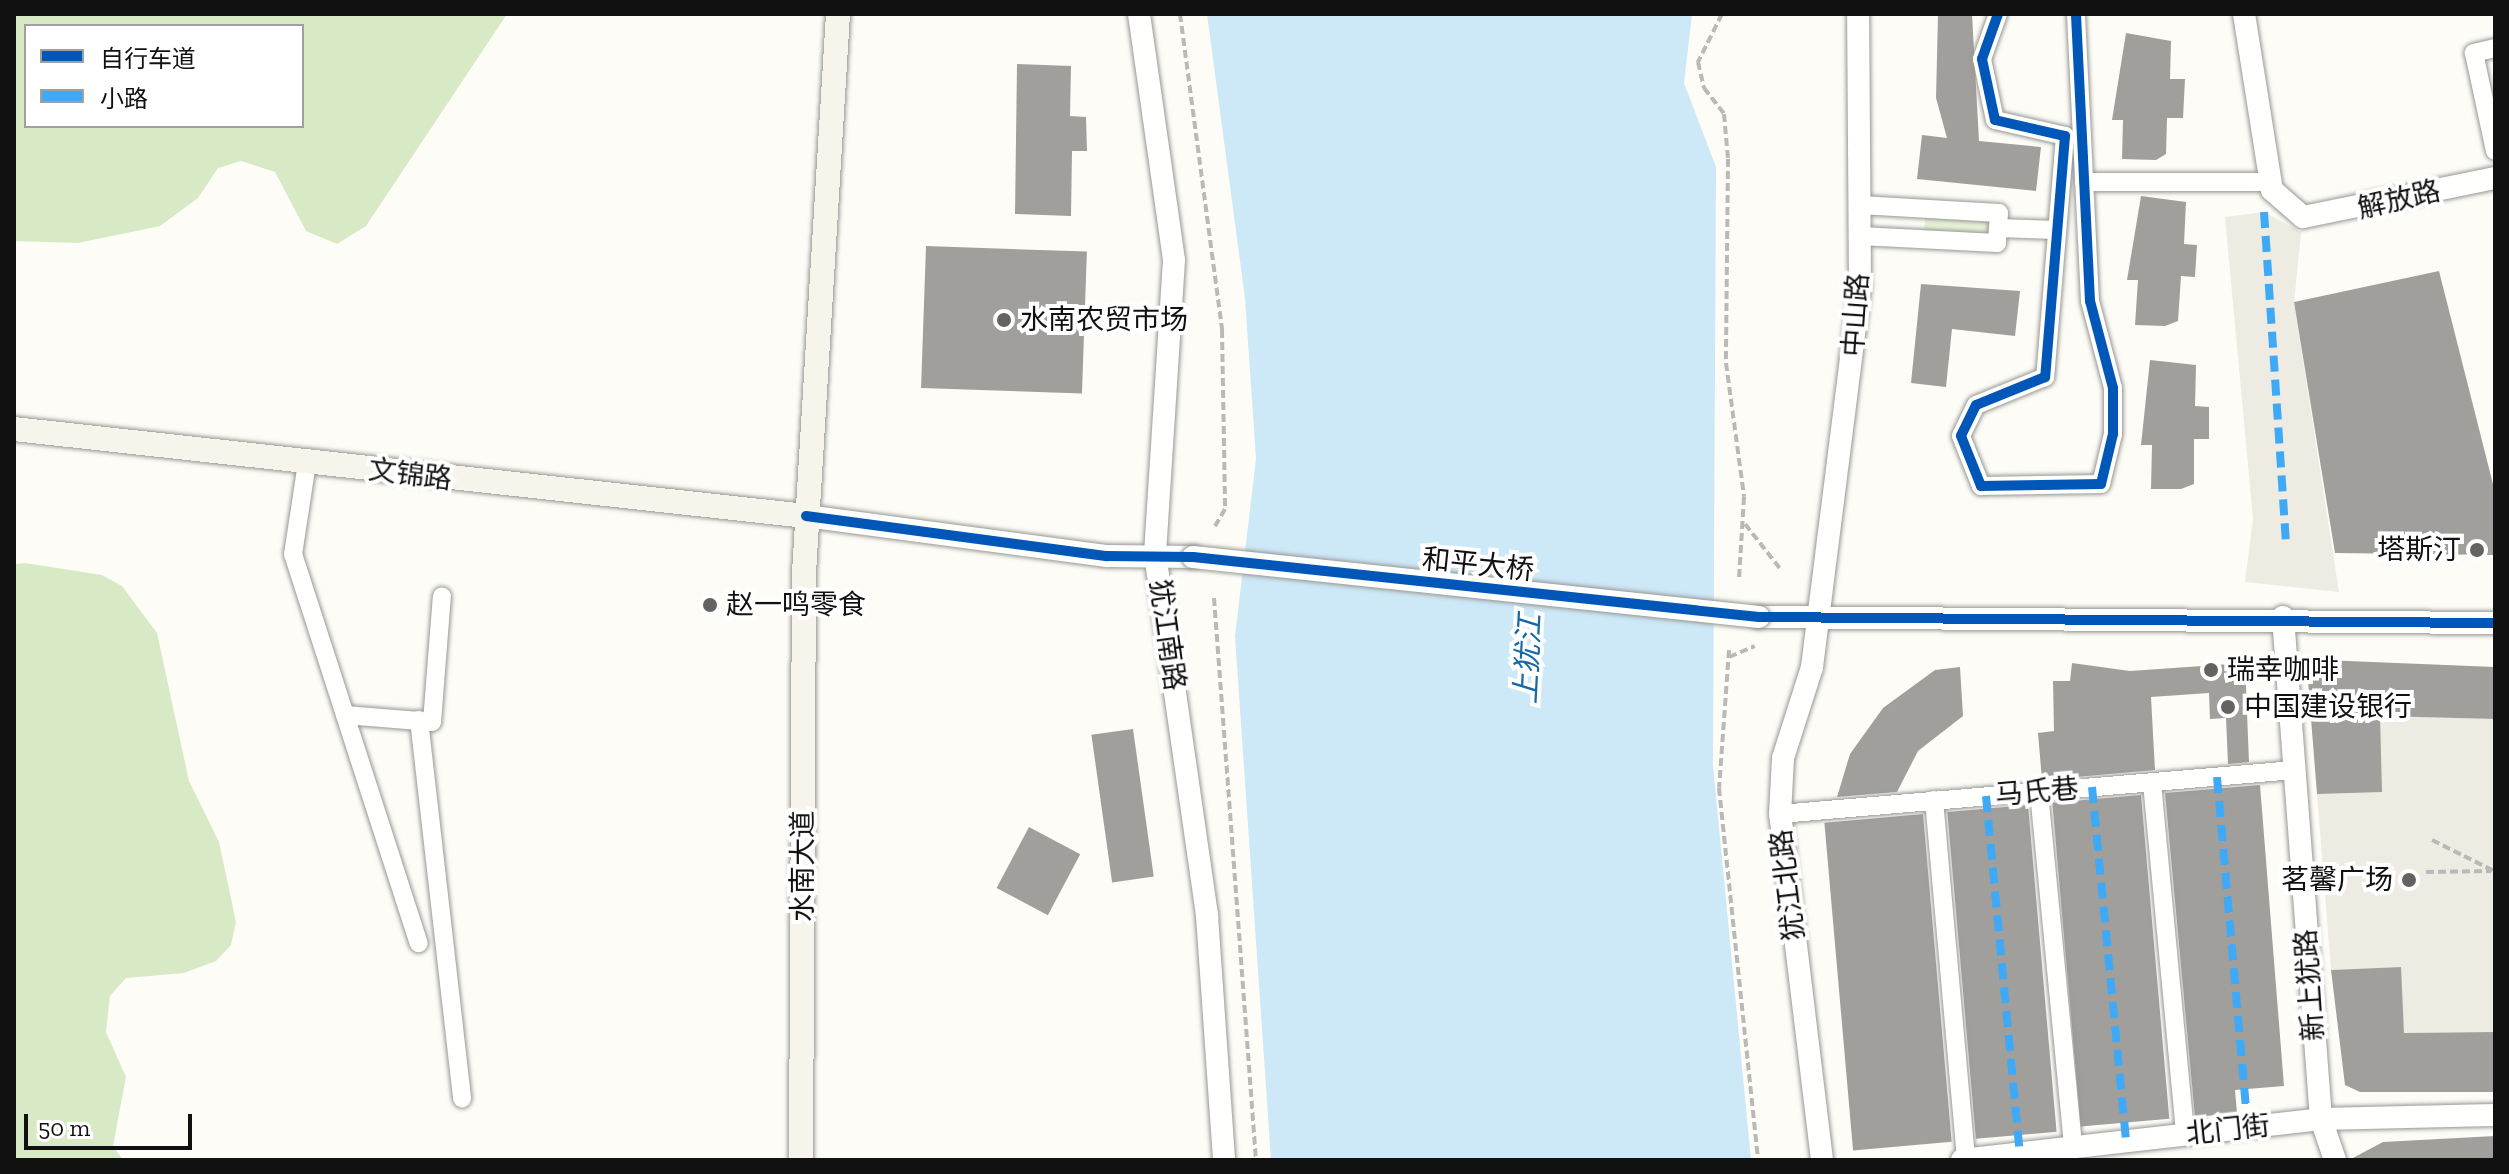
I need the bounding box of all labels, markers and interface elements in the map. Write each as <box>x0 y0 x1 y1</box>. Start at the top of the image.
legend <box>24 24 304 128</box>
text: 自行车道 <box>100 44 196 73</box>
text: 小路 <box>100 84 148 113</box>
street label: 解放路 <box>2354 174 2444 226</box>
street label: 中山路 <box>1836 272 1876 358</box>
place label: 水南农贸市场 <box>1020 303 1188 337</box>
marker: 水南农贸市场 <box>995 311 1013 329</box>
street label: 文锦路 <box>366 453 454 497</box>
place label: 塔斯汀 <box>2377 533 2461 567</box>
marker: 塔斯汀 <box>2468 541 2486 559</box>
street label: 和平大桥 <box>1421 542 1535 588</box>
street label: 犹江南路 <box>1143 577 1191 693</box>
place label: 赵一鸣零食 <box>726 588 866 622</box>
marker: 赵一鸣零食 <box>701 596 719 614</box>
water label: 上犹江 <box>1508 613 1548 705</box>
place label: 瑞幸咖啡 <box>2227 653 2339 687</box>
marker: 瑞幸咖啡 <box>2202 661 2220 679</box>
place label: 中国建设银行 <box>2244 690 2412 724</box>
marker: 中国建设银行 <box>2219 698 2237 716</box>
street label: 马氏巷 <box>1994 772 2080 812</box>
street label: 水南大道 <box>786 810 820 922</box>
street label: 犹江北路 <box>1765 827 1811 943</box>
place label: 茗馨广场 <box>2281 863 2393 897</box>
marker: 茗馨广场 <box>2400 871 2418 889</box>
street label: 新上犹路 <box>2289 928 2331 1042</box>
scale bar <box>28 1098 196 1148</box>
street label: 北门街 <box>2184 1109 2272 1151</box>
text: 50 m <box>38 1113 90 1142</box>

